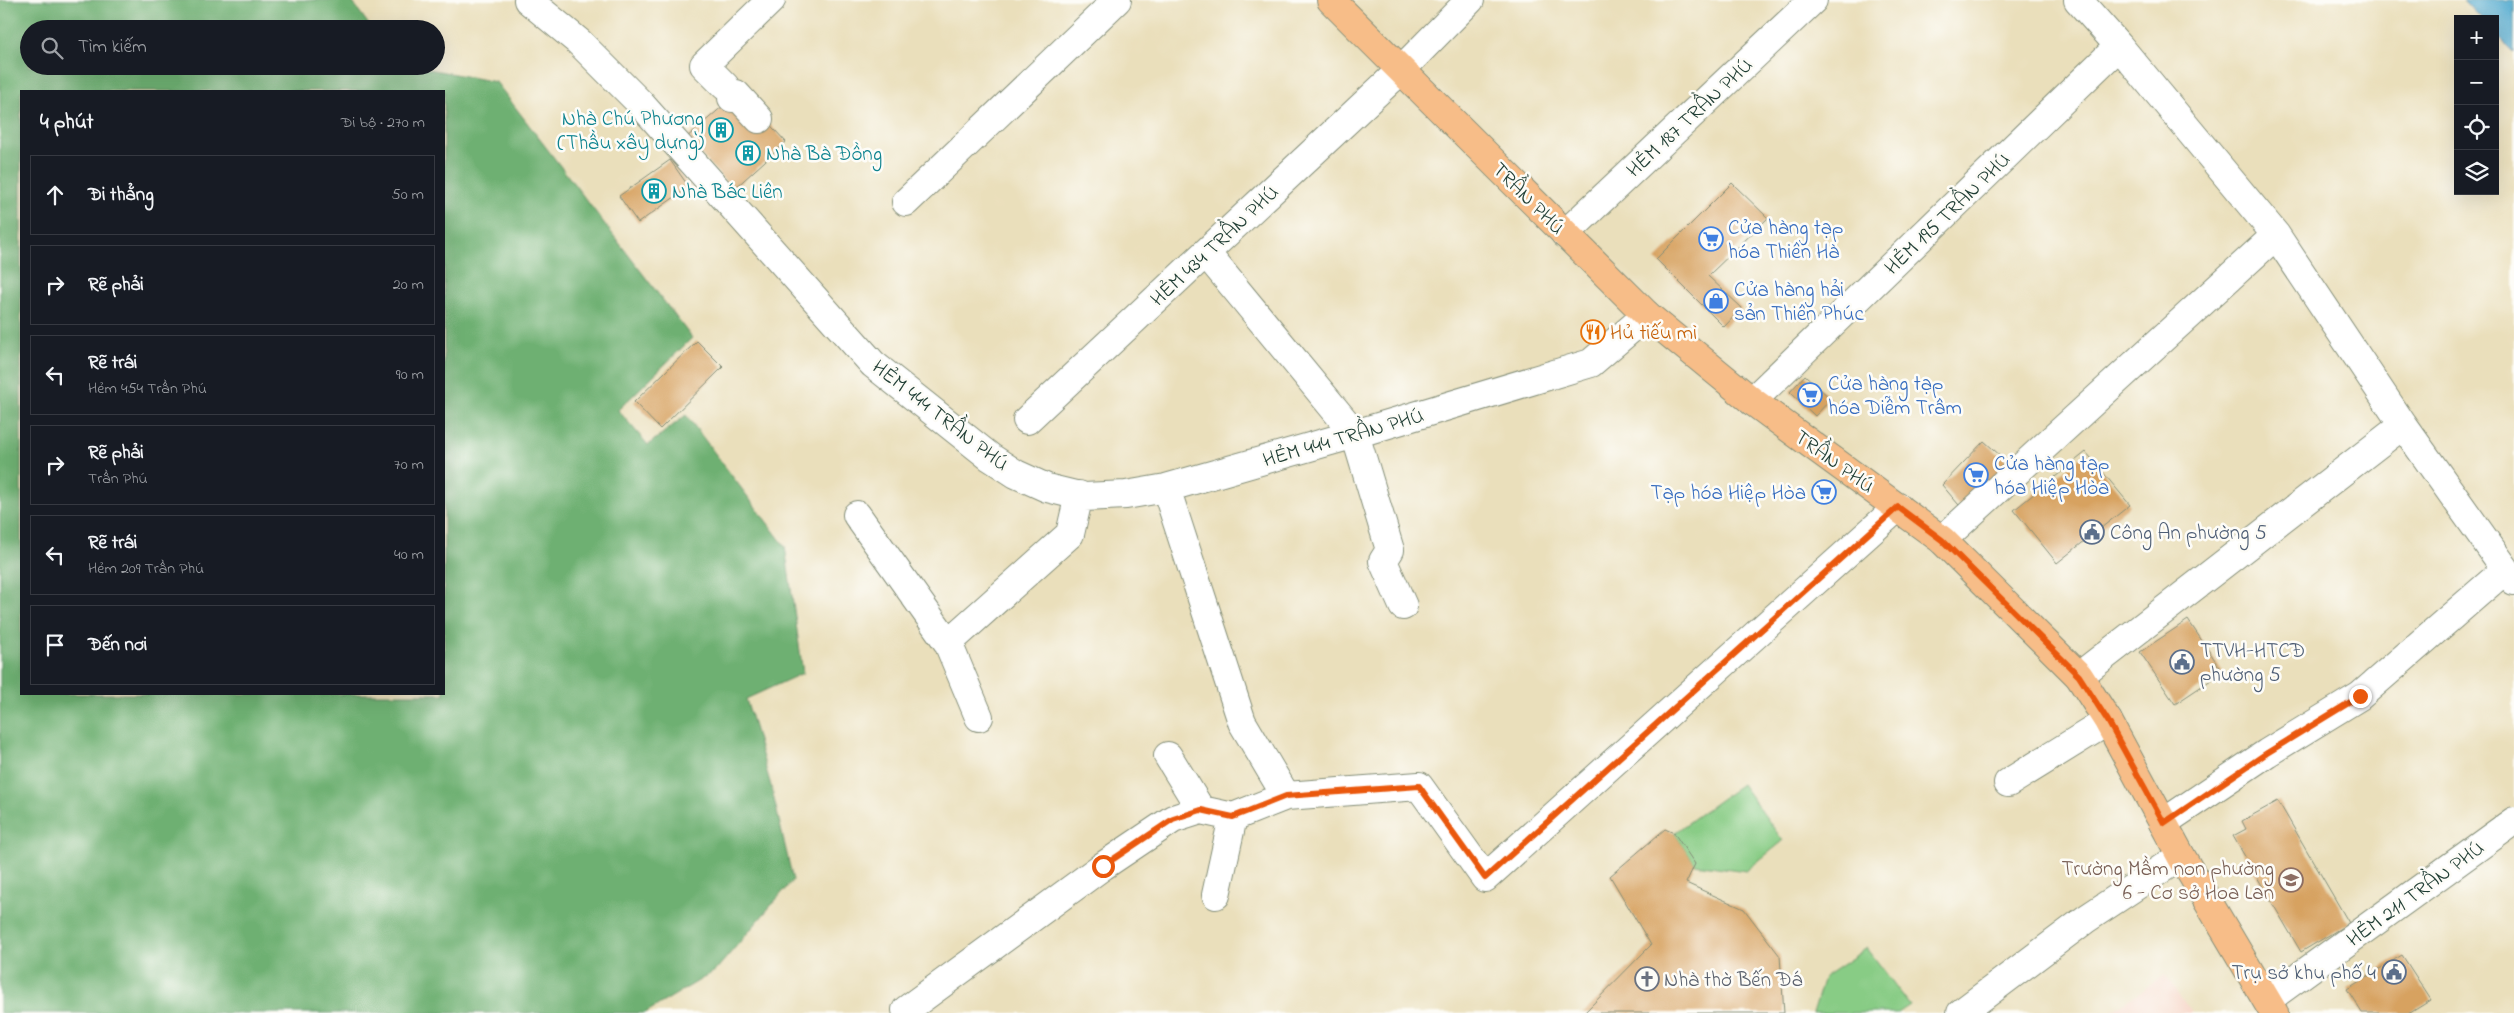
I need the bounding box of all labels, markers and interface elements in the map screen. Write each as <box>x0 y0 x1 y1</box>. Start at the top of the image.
map controls <box>2454 15 2499 195</box>
button: + <box>2454 15 2499 60</box>
search box <box>20 20 445 75</box>
icon: search <box>38 34 66 62</box>
text: Tìm kiếm <box>78 34 147 61</box>
street label: HẺM 187 TRẦN PHÚ <box>1617 48 1760 185</box>
button: − <box>2454 60 2499 105</box>
place label: Nhà Chú Phương (Thầu xây dựng) <box>557 105 704 161</box>
button: locate <box>2454 105 2499 150</box>
text: 4 phút <box>40 108 94 138</box>
text: Đi bộ · 270 m <box>341 111 425 135</box>
building icon: Nhà Chú Phương (Thầu xây dựng) <box>708 117 734 143</box>
building icon: Nhà Bà Đồng <box>735 140 761 166</box>
place label: Nhà Bà Đồng <box>766 140 882 172</box>
street label: HẺM 195 TRẦN PHÚ <box>1875 143 2018 283</box>
button: layers <box>2454 150 2499 195</box>
street label: TRẦN PHÚ <box>1484 153 1574 243</box>
street label: HẺM 434 TRẦN PHÚ <box>1141 175 1286 314</box>
building icon: Nhà Bác Liên <box>641 178 667 204</box>
place label: Nhà Bác Liên <box>672 178 783 208</box>
icon: ahead <box>41 181 69 209</box>
text: Đi thẳng <box>88 182 154 209</box>
text: 50 m <box>392 183 424 207</box>
place label: Cửa hàng tạp hóa Thiên Hà <box>1728 214 1844 268</box>
supermarket icon: Cửa hàng tạp hóa Thiên Hà <box>1698 226 1724 252</box>
icon: right <box>41 271 69 299</box>
text: Rẽ phải <box>88 272 144 299</box>
text: 20 m <box>393 273 424 297</box>
place label: Cửa hàng hải sản Thiên Phúc <box>1734 276 1865 330</box>
shop icon: Cửa hàng hải sản Thiên Phúc <box>1703 288 1729 314</box>
restaurant icon: Hủ tiếu mì <box>1580 319 1606 345</box>
place label: Hủ tiếu mì <box>1610 319 1697 349</box>
text: Rẽ trái <box>88 350 137 377</box>
street label: HẺM 444 TRẦN PHÚ <box>865 350 1018 480</box>
icon: left <box>41 361 69 389</box>
text: 90 m <box>396 363 424 387</box>
place label: Cửa hàng tạp hóa Diễm Trâm <box>1828 370 1962 424</box>
text: Hẻm 454 Trần Phú <box>88 377 207 401</box>
supermarket icon: Cửa hàng tạp hóa Diễm Trâm <box>1797 382 1823 408</box>
street label: HẺM 444 TRẦN PHÚ <box>1258 397 1428 476</box>
street label: TRẦN PHÚ <box>1788 419 1883 502</box>
text: Rẽ phải <box>88 440 144 467</box>
place label: Cửa hàng tạp hóa Hiệp Hòa <box>1994 450 2110 504</box>
icon: right <box>41 451 69 479</box>
text: 70 m <box>394 453 424 477</box>
supermarket icon: Cửa hàng tạp hóa Hiệp Hòa <box>1963 462 1989 488</box>
text: Trần Phú <box>88 467 148 491</box>
place label: Tạp hóa Hiệp Hòa <box>1650 479 1806 509</box>
supermarket icon: Tạp hóa Hiệp Hòa <box>1811 479 1837 505</box>
public building icon: Công An phường 5 <box>2079 519 2105 545</box>
place label: Công An phường 5 <box>2110 519 2267 551</box>
text: Rẽ trái <box>88 530 137 557</box>
icon: left <box>41 541 69 569</box>
text: 40 m <box>394 543 424 567</box>
text: Hẻm 209 Trần Phú <box>88 557 204 581</box>
icon: arrive <box>41 631 69 659</box>
text: Đến nơi <box>88 632 147 659</box>
place label: TTVH-HTCĐ phường 5 <box>2200 637 2305 693</box>
public building icon: TTVH-HTCĐ phường 5 <box>2169 649 2195 675</box>
route end <box>2349 685 2372 708</box>
street label: HẺM 211 TRẦN PHÚ <box>2338 830 2491 955</box>
route start <box>1092 855 1115 878</box>
place label: Trường Mầm non phường 6 - Cơ sở Hoa Lan <box>2062 855 2274 909</box>
school or university icon: Trường Mầm non phường 6 - Cơ sở Hoa Lan <box>2278 867 2304 893</box>
place label: Trụ sở khu phố 4 <box>2231 959 2376 989</box>
public building icon: Trụ sở khu phố 4 <box>2381 959 2407 985</box>
church icon: Nhà thờ Bến Đá <box>1634 966 1660 992</box>
place label: Nhà thờ Bến Đá <box>1664 966 1803 996</box>

